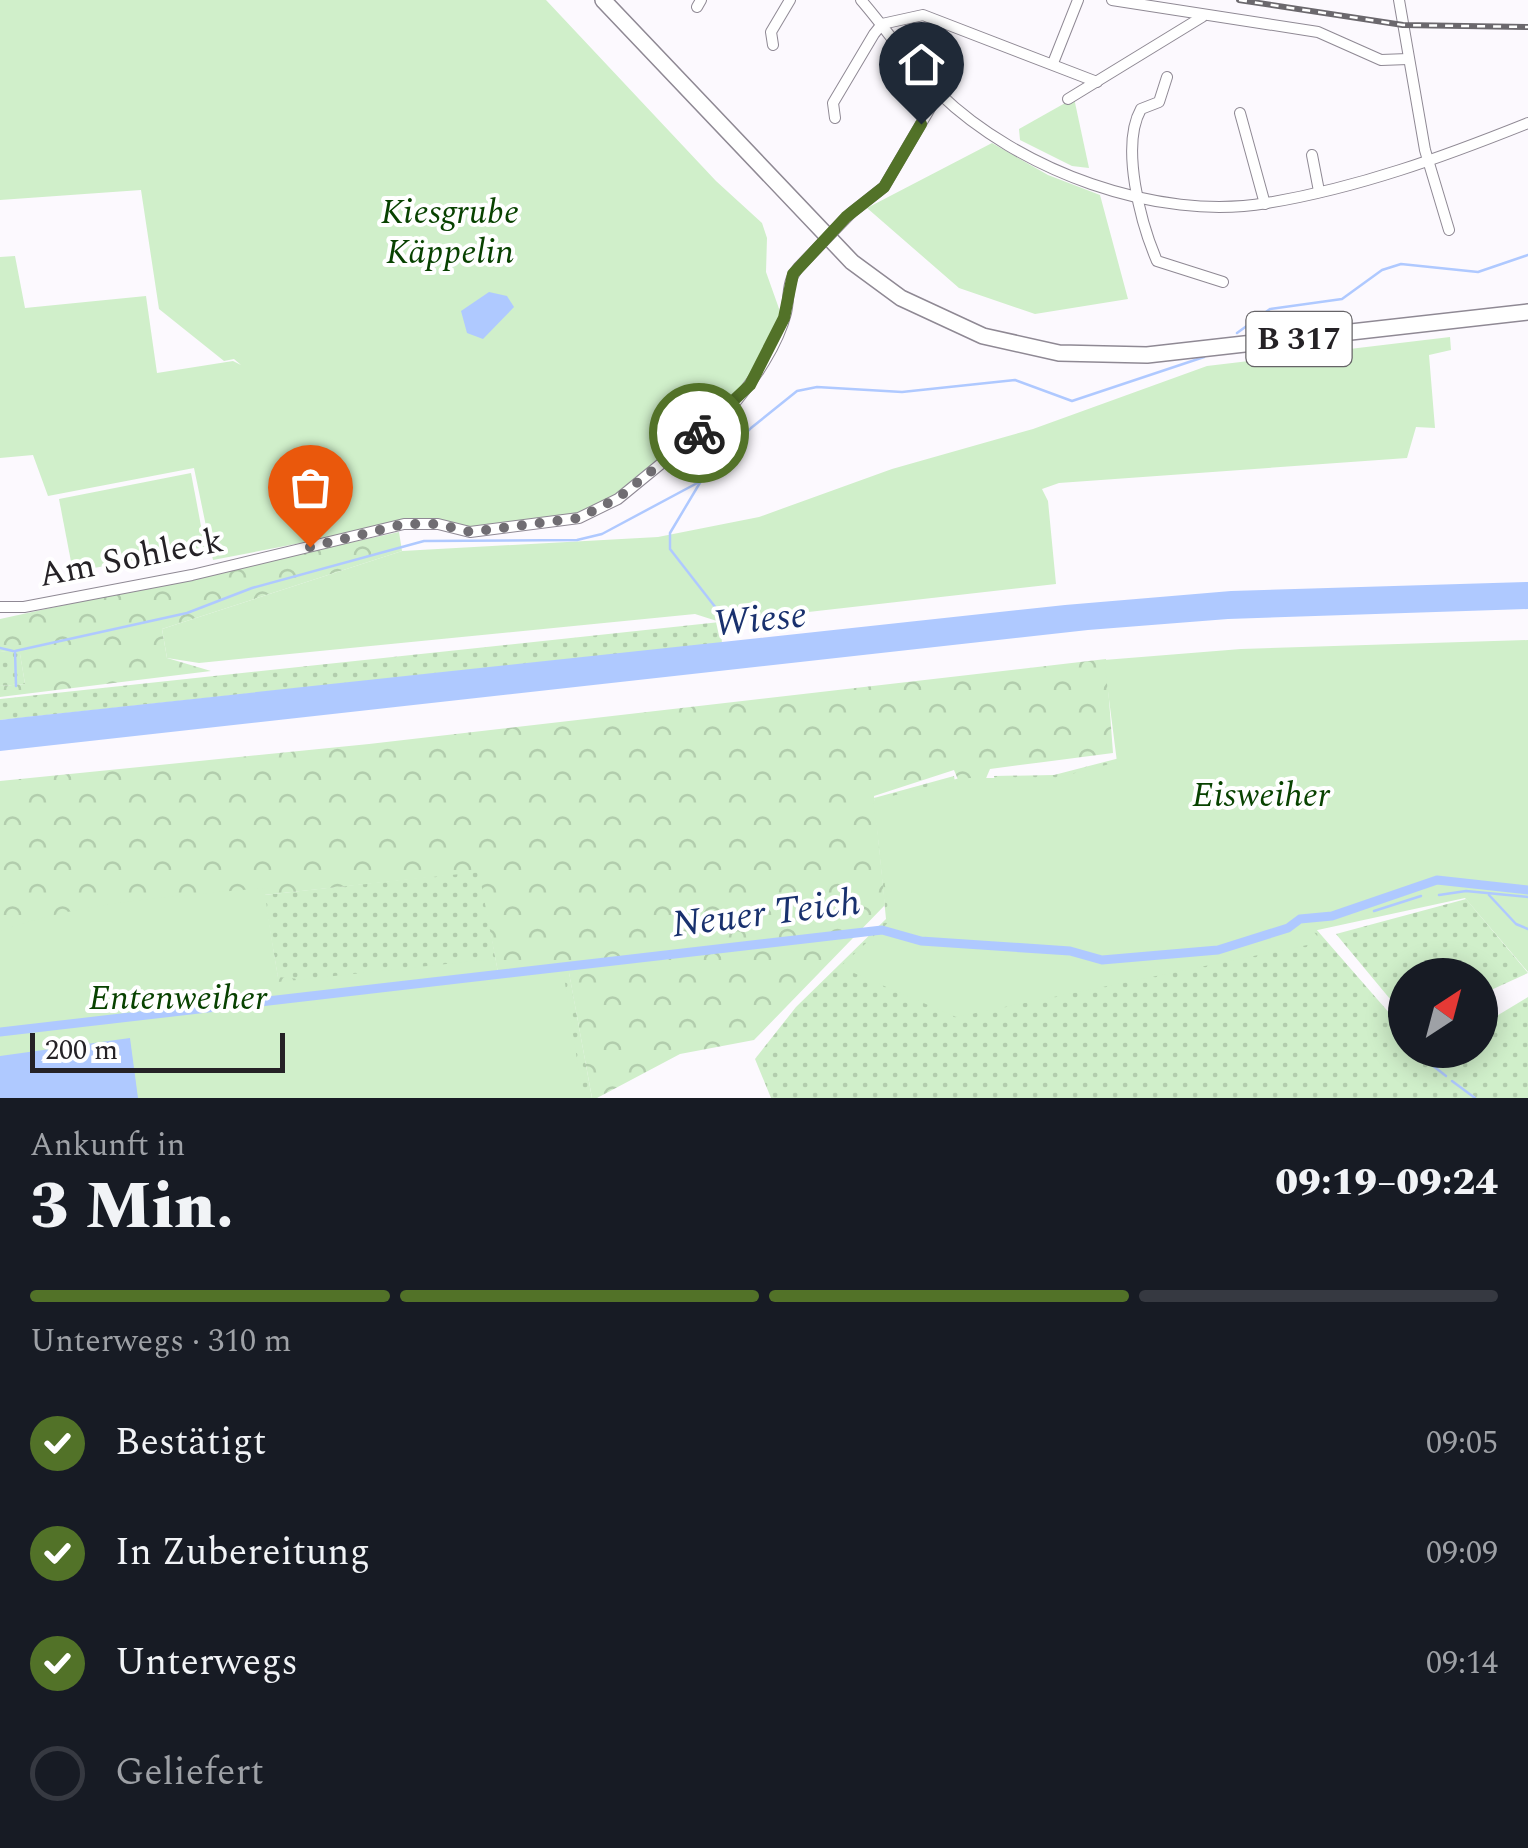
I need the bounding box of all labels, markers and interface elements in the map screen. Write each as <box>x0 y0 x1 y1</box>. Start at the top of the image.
pin <box>879 22 964 125</box>
icon: home <box>894 37 949 92</box>
park label: Kiesgrube Käppelin <box>381 186 519 279</box>
road number: B 317 <box>1246 312 1352 366</box>
courier <box>649 383 749 483</box>
icon: bike <box>672 406 727 461</box>
pin <box>268 445 353 548</box>
icon: bag <box>283 460 338 515</box>
street label: Am Sohleck <box>34 514 228 602</box>
water label: Wiese <box>710 586 810 654</box>
park label: Eisweiher <box>1192 769 1331 822</box>
water label: Neuer Teich <box>669 874 863 954</box>
north arrow <box>1388 958 1498 1068</box>
map controls <box>1388 958 1498 1068</box>
park label: Entenweiher <box>89 972 268 1025</box>
scale bar <box>30 1028 285 1072</box>
text: 200 m <box>45 1029 118 1072</box>
text: Ankunft in <box>30 1121 186 1170</box>
text: 09:19–09:24 <box>1275 1154 1498 1212</box>
text: 3 Min. <box>30 1158 234 1257</box>
text: Unterwegs · 310 m <box>30 1317 291 1366</box>
text: Bestätigt <box>115 1414 266 1472</box>
icon: check <box>30 1416 85 1471</box>
text: 09:05 <box>1426 1419 1498 1468</box>
text: In Zubereitung <box>115 1524 370 1582</box>
icon: check <box>30 1526 85 1581</box>
text: 09:09 <box>1426 1529 1498 1578</box>
text: Unterwegs <box>115 1634 298 1692</box>
icon: check <box>30 1636 85 1691</box>
text: 09:14 <box>1426 1639 1498 1688</box>
text: Geliefert <box>115 1744 264 1802</box>

